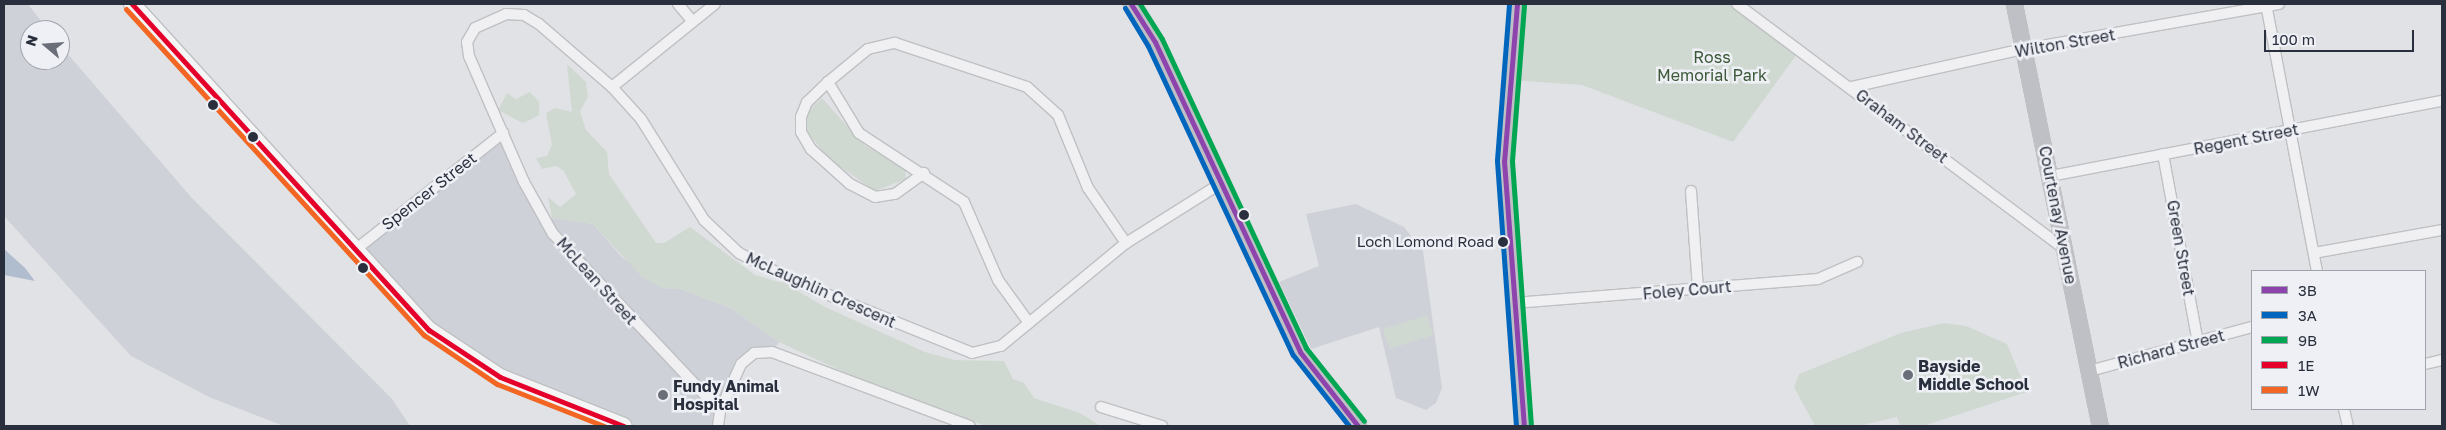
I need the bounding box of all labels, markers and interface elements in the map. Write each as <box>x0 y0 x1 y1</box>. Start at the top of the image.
north arrow <box>20 20 70 70</box>
scale bar <box>2266 20 2416 52</box>
street label: Wilton Street <box>2013 25 2117 61</box>
text: 100 m <box>2272 30 2315 48</box>
text: N <box>21 33 41 48</box>
park label: Ross Memorial Park <box>1657 47 1767 85</box>
street label: Graham Street <box>1852 85 1952 167</box>
unlabelled marker <box>208 100 218 110</box>
street label: Regent Street <box>2192 119 2300 159</box>
unlabelled marker <box>248 132 258 142</box>
street label: Courtenay Avenue <box>2035 144 2081 286</box>
street label: Spencer Street <box>378 148 480 234</box>
street label: Green Street <box>2163 199 2199 297</box>
unlabelled marker <box>1239 210 1249 220</box>
street label: McLean Street <box>553 233 641 329</box>
place label: Loch Lomond Road <box>1357 233 1494 251</box>
marker: Loch Lomond Road <box>1498 237 1508 247</box>
street label: McLaughlin Crescent <box>743 248 899 332</box>
unlabelled marker <box>358 263 368 273</box>
legend <box>2251 270 2426 410</box>
street label: Foley Court <box>1642 277 1732 303</box>
text: 3B <box>2298 281 2317 299</box>
text: 3A <box>2298 306 2317 324</box>
street label: Richard Street <box>2115 325 2227 373</box>
text: 9B <box>2298 331 2317 349</box>
place label: Bayside Middle School <box>1918 356 2029 394</box>
text: 1E <box>2298 356 2314 374</box>
marker: Bayside Middle School <box>1902 369 1914 381</box>
place label: Fundy Animal Hospital <box>673 376 779 414</box>
text: 1W <box>2298 381 2320 399</box>
marker: Fundy Animal Hospital <box>657 389 669 401</box>

